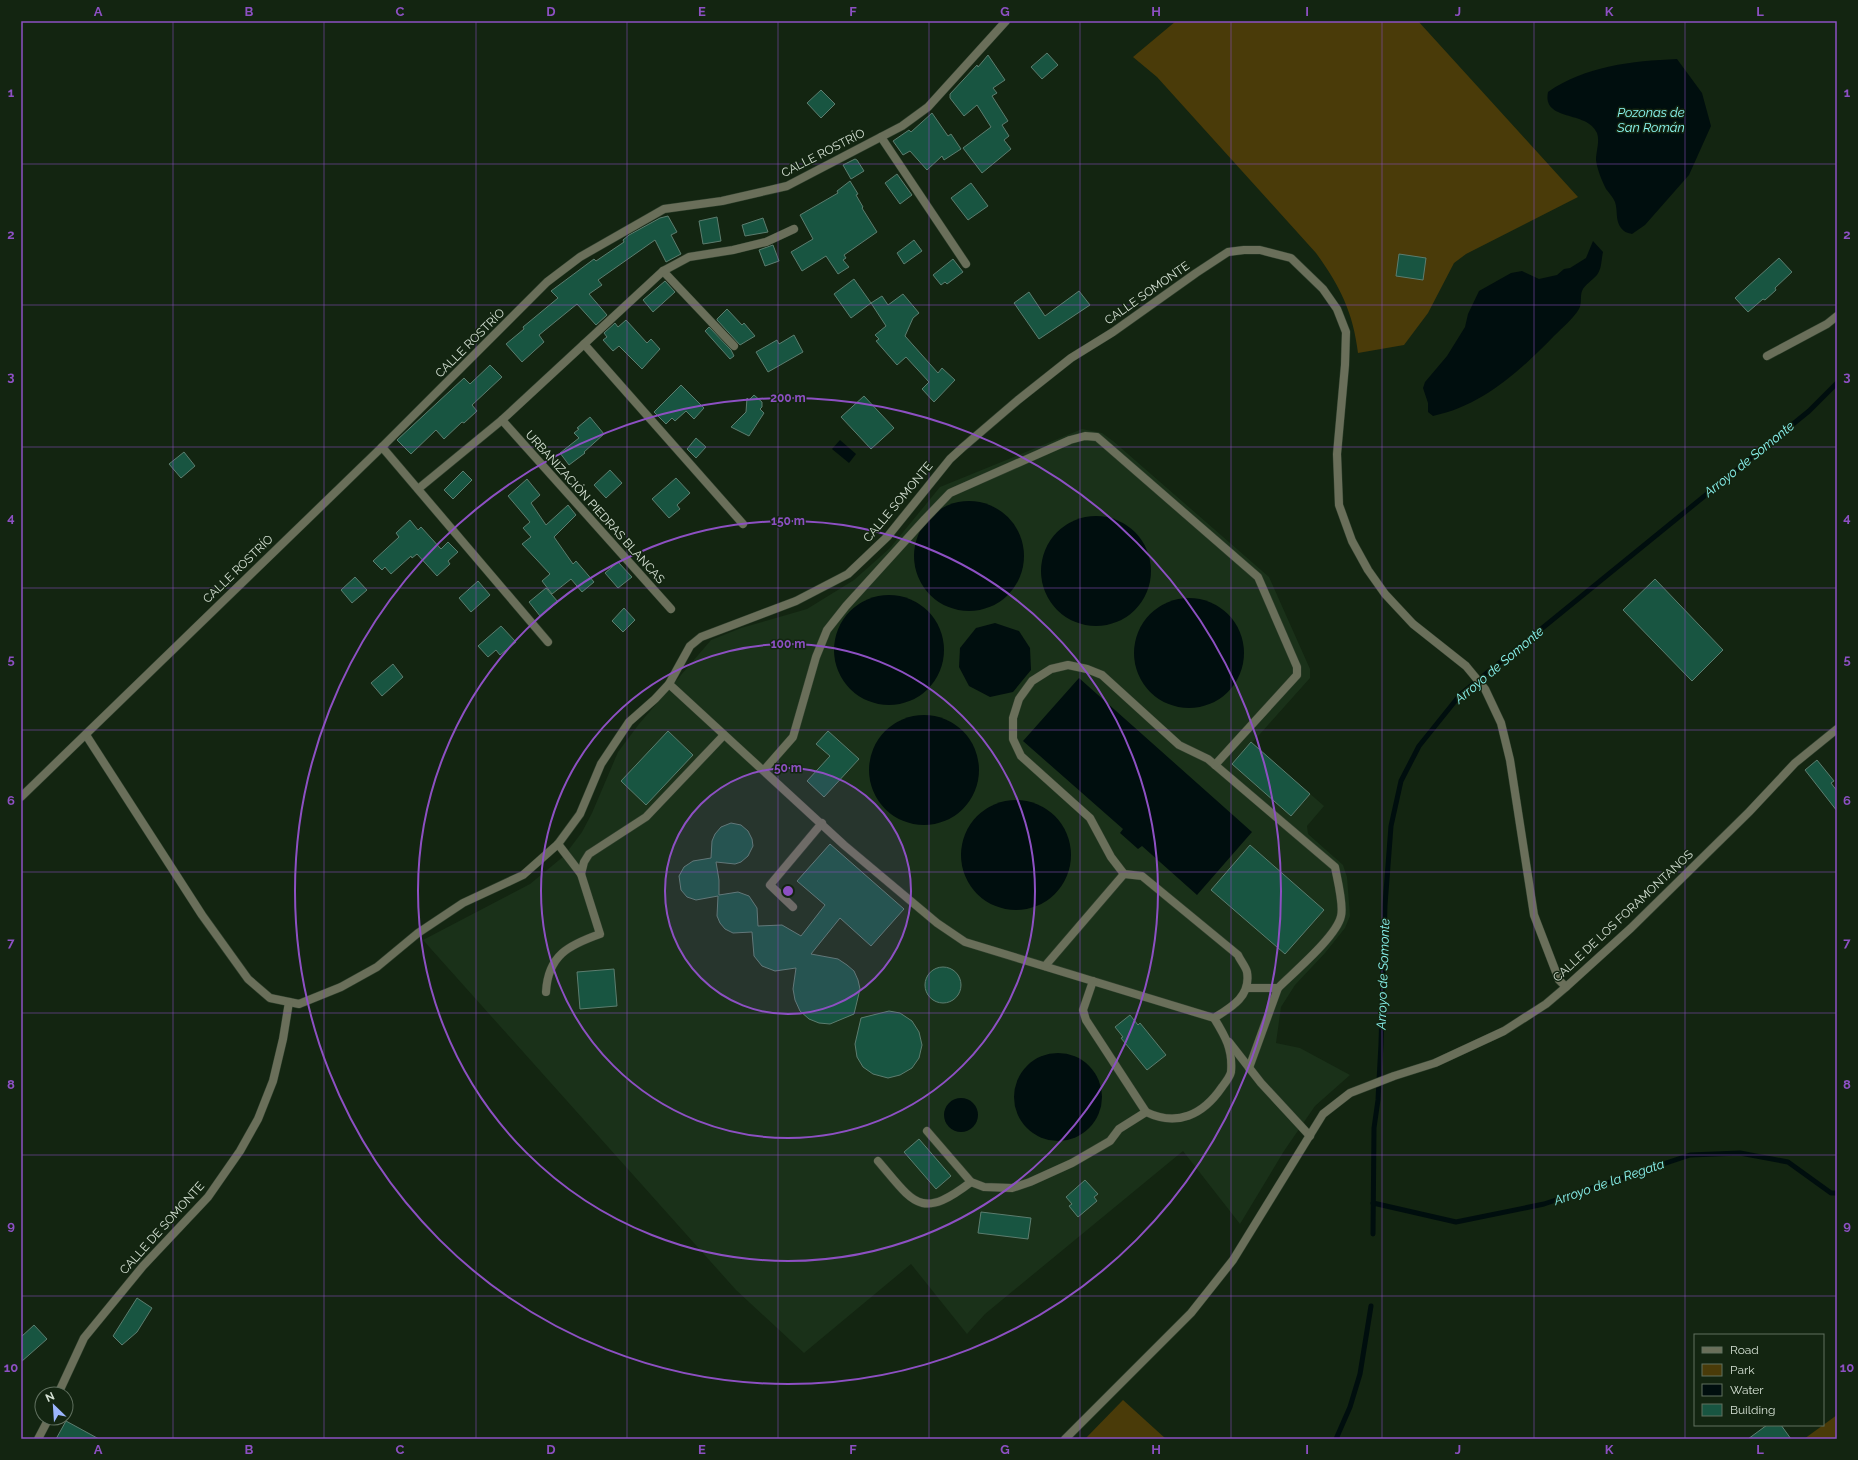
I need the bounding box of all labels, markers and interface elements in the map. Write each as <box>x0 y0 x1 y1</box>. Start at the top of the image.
text: A <box>94 4 103 19</box>
text: B <box>245 4 254 19</box>
text: C <box>396 4 405 19</box>
text: D <box>546 4 556 19</box>
text: E <box>698 4 706 19</box>
text: F <box>849 4 857 19</box>
text: G <box>1000 4 1010 19</box>
text: H <box>1151 4 1161 19</box>
text: I <box>1305 4 1309 19</box>
text: J <box>1455 4 1461 19</box>
text: K <box>1605 4 1614 19</box>
text: L <box>1756 4 1764 19</box>
text: 1 <box>8 85 15 100</box>
text: 1 <box>1844 85 1851 100</box>
water label: Pozonas de San Román <box>1616 105 1685 135</box>
street label: CALLE ROSTRÍO <box>779 126 867 180</box>
text: 2 <box>7 227 15 242</box>
text: 2 <box>1843 227 1851 242</box>
street label: CALLE SOMONTE <box>1102 258 1192 328</box>
street label: CALLE ROSTRÍO <box>433 306 507 380</box>
text: 3 <box>7 369 15 384</box>
text: 3 <box>1843 369 1851 384</box>
text: 200 m <box>770 391 806 405</box>
water label: Arroyo de Somonte <box>1700 418 1797 501</box>
street label: URBANIZACIÓN PIEDRAS BLANCAS <box>522 428 668 586</box>
street label: CALLE SOMONTE <box>860 459 936 545</box>
text: 4 <box>7 510 15 525</box>
text: 4 <box>1843 510 1851 525</box>
text: 150 m <box>771 514 805 528</box>
street label: CALLE ROSTRÍO <box>200 532 276 606</box>
water label: Arroyo de Somonte <box>1451 623 1547 707</box>
text: 100 m <box>771 637 805 651</box>
text: 5 <box>7 652 15 667</box>
text: 5 <box>1843 652 1851 667</box>
text: 50 m <box>774 761 802 775</box>
text: 6 <box>7 793 15 808</box>
text: 6 <box>1843 793 1851 808</box>
street label: CALLE DE LOS FORAMONTANOS <box>1550 847 1696 985</box>
centre of rings <box>781 884 795 898</box>
water label: Arroyo de Somonte <box>1374 918 1392 1031</box>
text: 7 <box>7 935 15 950</box>
text: 7 <box>1843 935 1851 950</box>
text: 8 <box>7 1077 15 1092</box>
text: 8 <box>1843 1077 1851 1092</box>
water label: Arroyo de la Regata <box>1551 1156 1666 1208</box>
street label: CALLE DE SOMONTE <box>117 1179 207 1277</box>
text: 9 <box>7 1218 15 1233</box>
text: 9 <box>1843 1218 1851 1233</box>
legend <box>1694 1334 1824 1426</box>
text: Road <box>1730 1343 1759 1357</box>
text: 10 <box>4 1360 18 1375</box>
text: 10 <box>1840 1360 1854 1375</box>
text: Park <box>1730 1363 1755 1377</box>
text: Water <box>1730 1383 1764 1397</box>
north arrow <box>34 1386 74 1426</box>
text: N <box>43 1390 57 1405</box>
text: Building <box>1730 1403 1776 1417</box>
text: A <box>94 1442 103 1457</box>
text: B <box>245 1442 254 1457</box>
text: C <box>396 1442 405 1457</box>
text: D <box>546 1442 556 1457</box>
text: E <box>698 1442 706 1457</box>
text: F <box>849 1442 857 1457</box>
text: G <box>1000 1442 1010 1457</box>
text: H <box>1151 1442 1161 1457</box>
text: I <box>1305 1442 1309 1457</box>
text: J <box>1455 1442 1461 1457</box>
text: K <box>1605 1442 1614 1457</box>
text: L <box>1756 1442 1764 1457</box>

